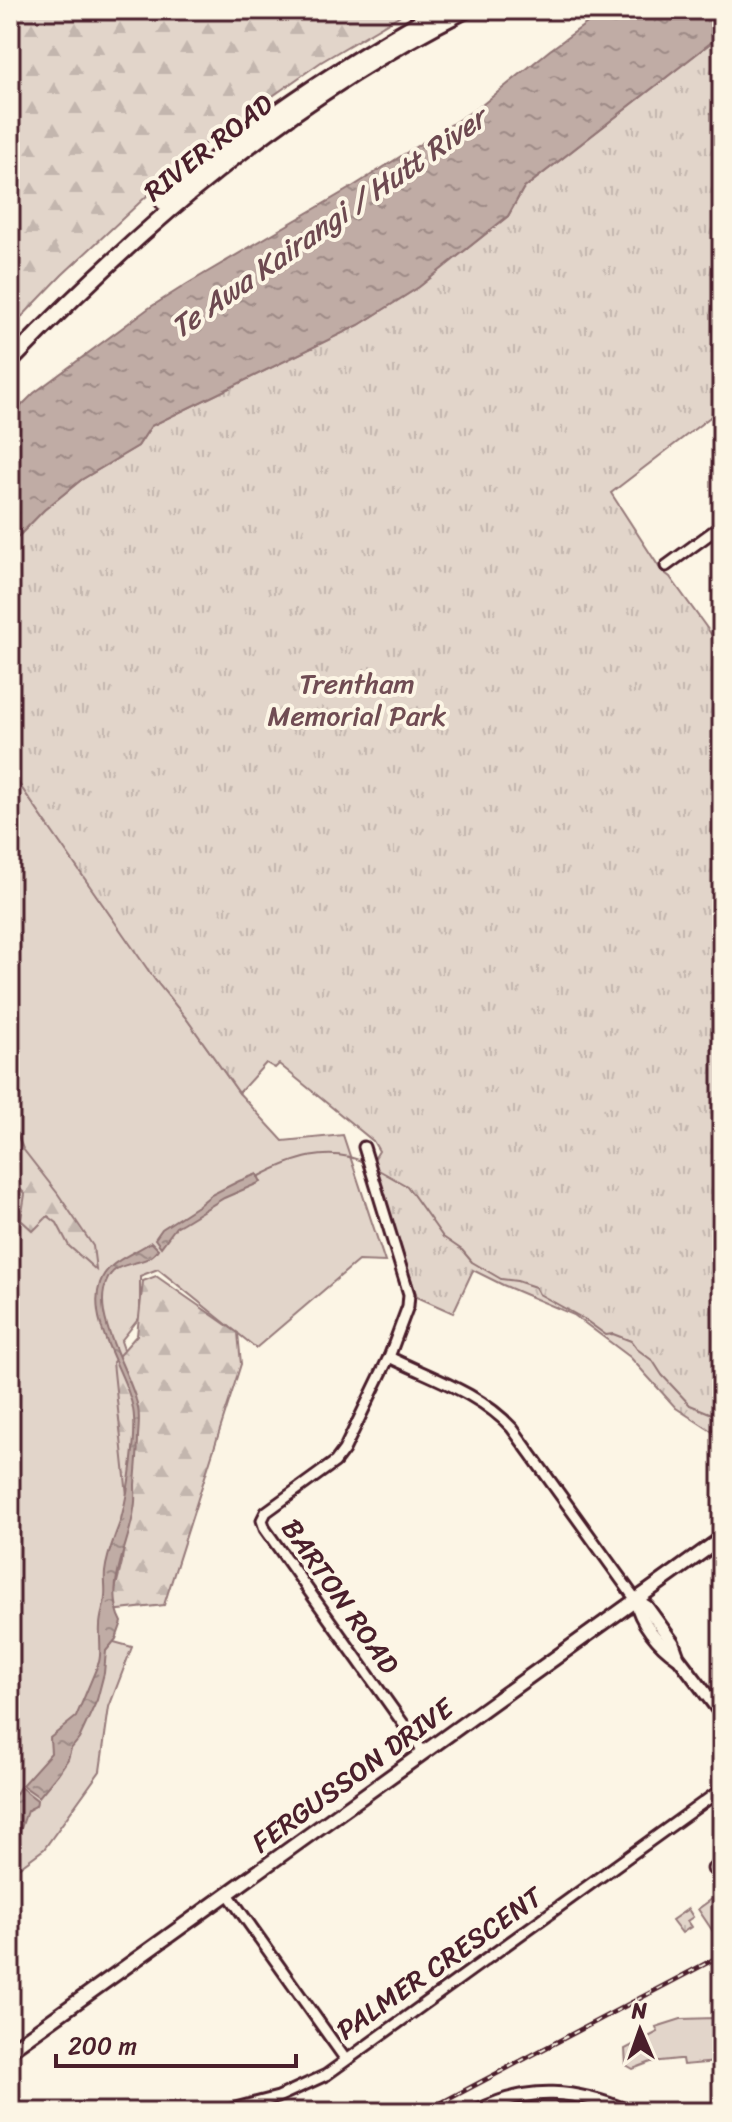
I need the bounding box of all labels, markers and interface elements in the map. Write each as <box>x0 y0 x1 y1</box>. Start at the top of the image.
street label: RIVER ROAD <box>132 80 284 214</box>
water label: Te Awa Kairangi / Hutt River <box>158 90 502 353</box>
park label: Trentham Memorial Park <box>268 659 447 740</box>
street label: BARTON ROAD <box>268 1508 413 1685</box>
street label: FERGUSSON DRIVE <box>240 1684 465 1866</box>
street label: PALMER CRESCENT <box>325 1873 554 2053</box>
north arrow <box>600 1990 680 2070</box>
text: N <box>630 1991 648 2030</box>
scale bar <box>56 2018 296 2068</box>
text: 200 m <box>68 2025 137 2067</box>

